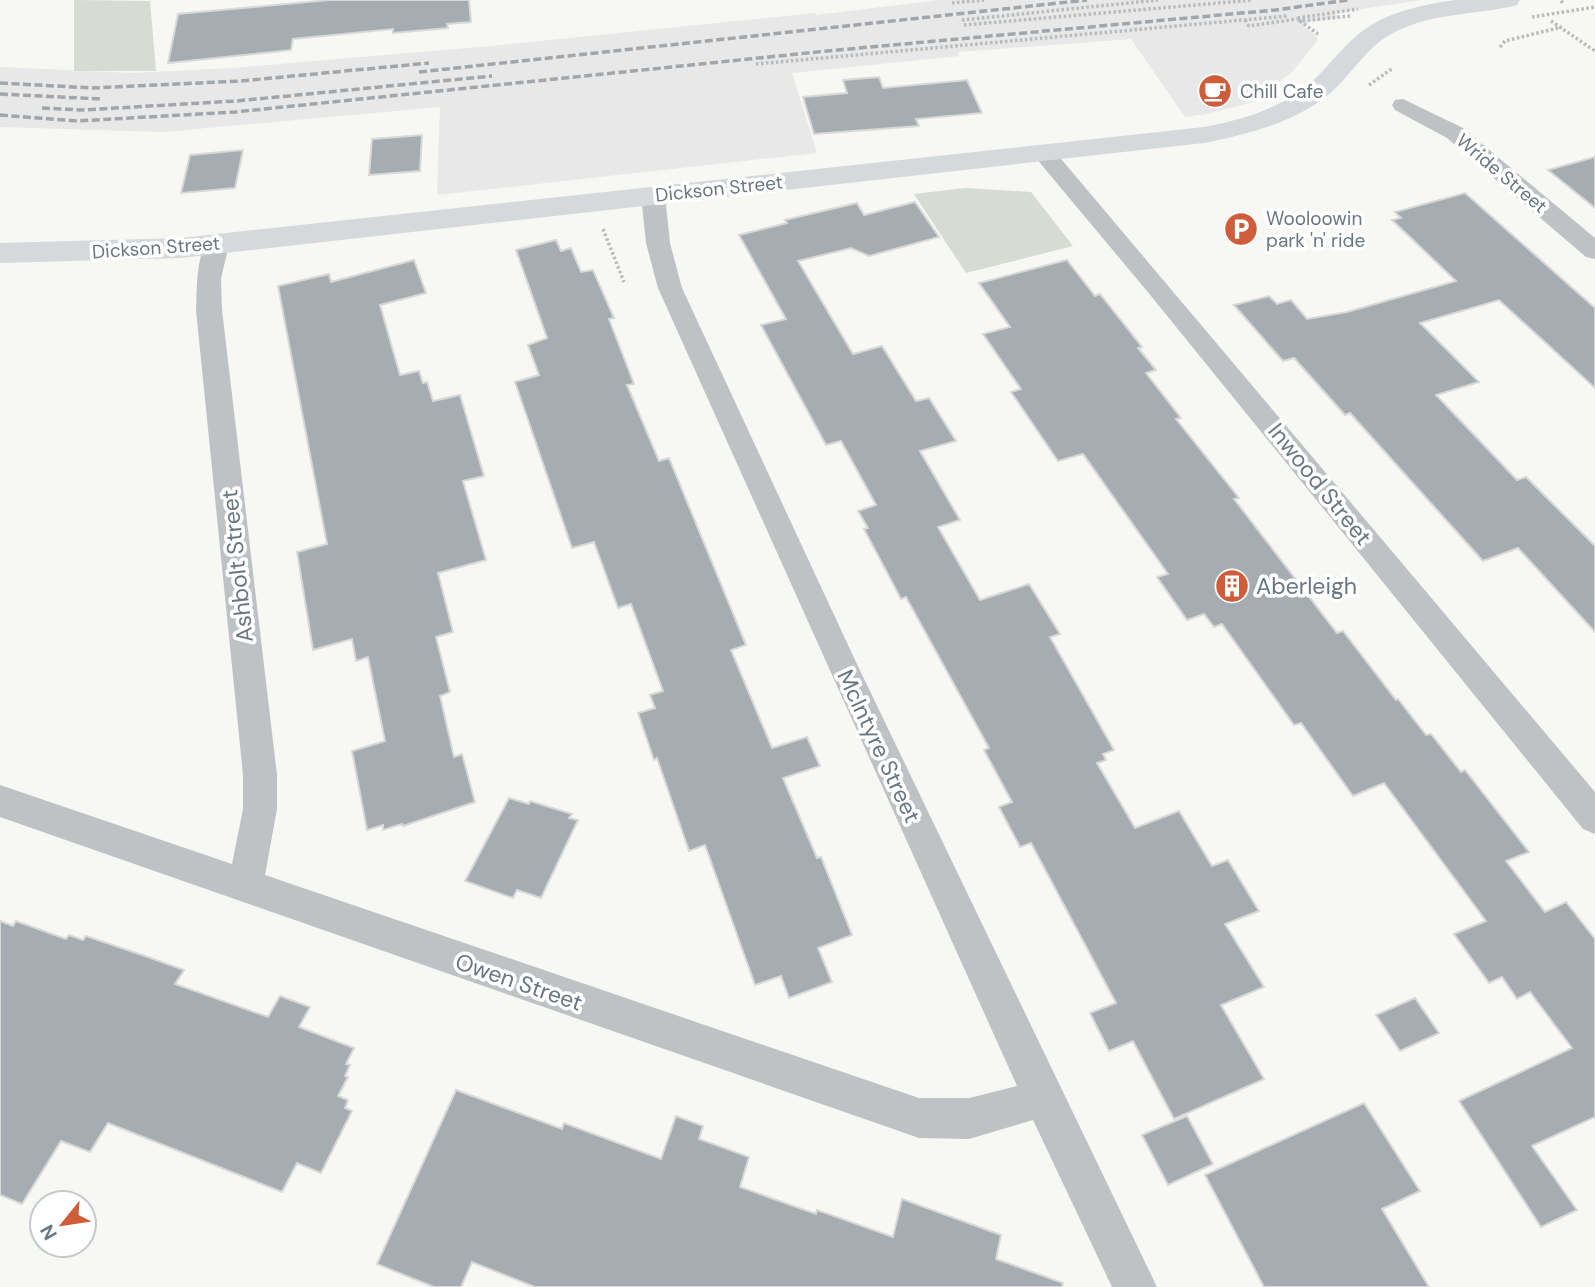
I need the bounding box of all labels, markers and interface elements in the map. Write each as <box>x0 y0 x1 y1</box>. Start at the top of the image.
cafe icon: Chill Cafe <box>1196 72 1234 110</box>
place label: Chill Cafe <box>1240 79 1323 104</box>
street label: Wride Street <box>1451 128 1552 219</box>
street label: Dickson Street <box>654 169 784 208</box>
place label: Wooloowin park 'n' ride <box>1266 206 1365 253</box>
parking icon: Wooloowin park 'n' ride <box>1222 210 1260 248</box>
street label: Dickson Street <box>91 231 221 264</box>
street label: Inwood Street <box>1262 417 1378 551</box>
street label: Ashbolt Street <box>214 488 260 644</box>
building icon: Aberleigh <box>1213 567 1251 605</box>
place label: Aberleigh <box>1256 571 1357 601</box>
street label: McIntyre Street <box>830 665 928 827</box>
street label: Owen Street <box>451 946 587 1018</box>
north arrow <box>28 1189 98 1259</box>
text: N <box>34 1220 63 1245</box>

